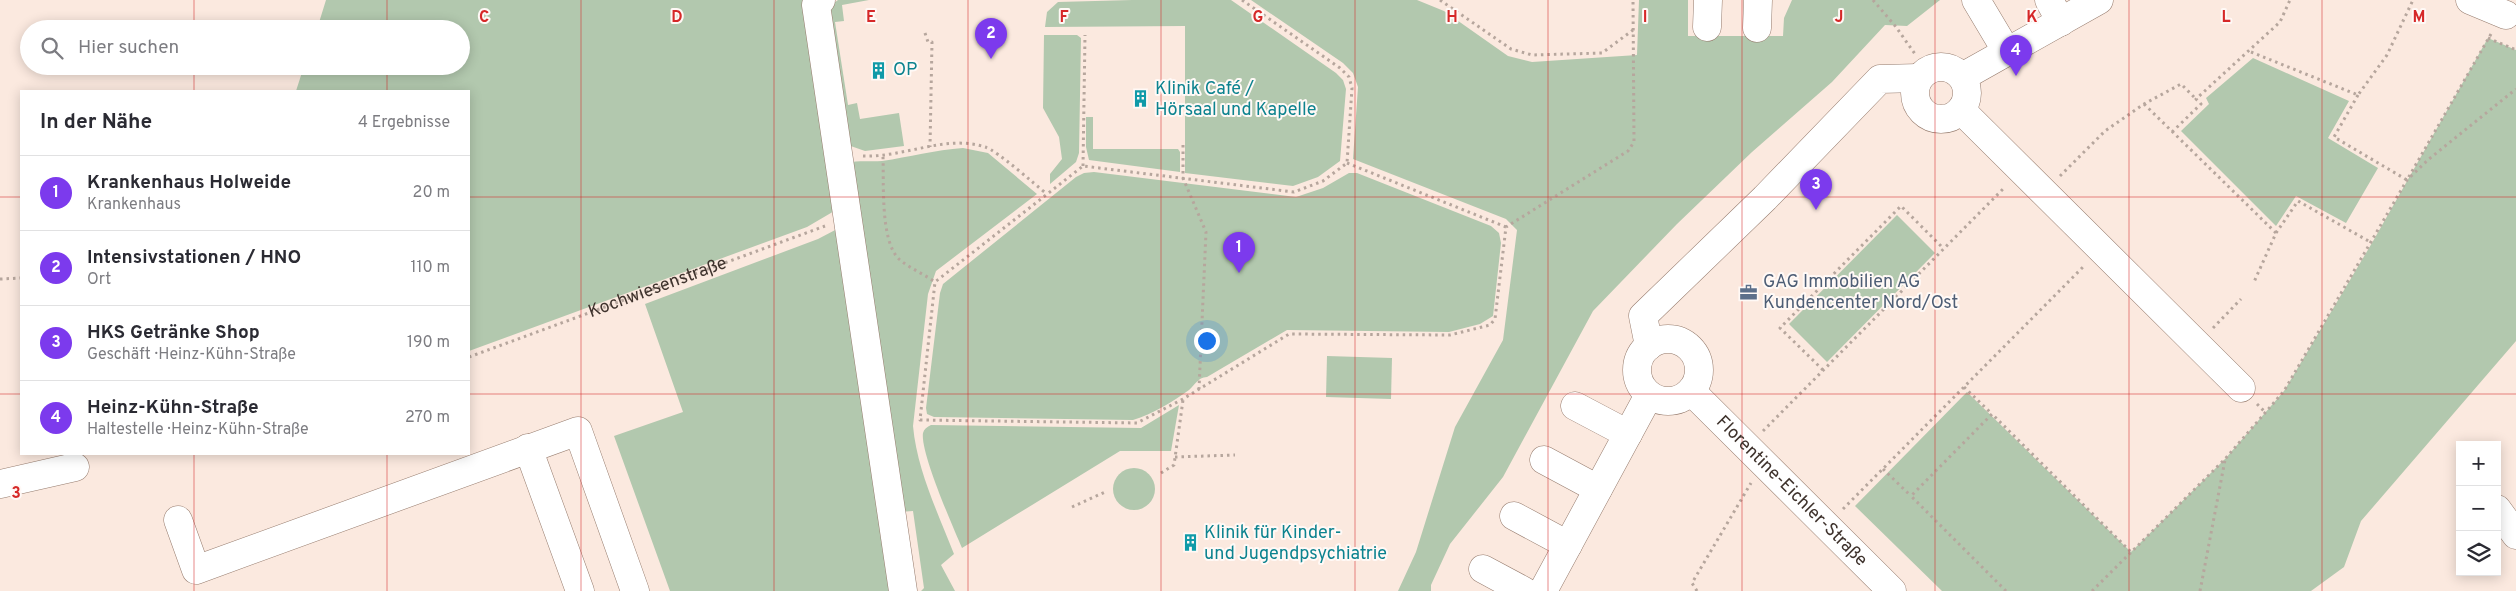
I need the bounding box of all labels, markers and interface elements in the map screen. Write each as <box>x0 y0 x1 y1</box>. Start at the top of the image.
text: C <box>479 8 489 28</box>
text: D <box>671 8 683 28</box>
text: E <box>866 8 876 28</box>
text: F <box>1059 8 1069 28</box>
text: G <box>1253 8 1263 28</box>
text: H <box>1446 8 1458 28</box>
text: I <box>1643 8 1647 28</box>
text: J <box>1835 8 1843 28</box>
text: K <box>2026 8 2038 28</box>
text: L <box>2221 8 2231 28</box>
text: M <box>2413 8 2425 28</box>
pin: 2 <box>975 18 1007 59</box>
search box <box>20 20 470 75</box>
icon: search <box>38 34 66 62</box>
pin: 4 <box>2000 35 2032 76</box>
text: Hier suchen <box>78 36 179 60</box>
place label: OP <box>893 59 917 82</box>
building icon: OP <box>869 60 889 80</box>
place label: Klinik Café / Hörsaal und Kapelle <box>1155 78 1316 122</box>
building icon: Klinik Café / Hörsaal und Kapelle <box>1131 89 1151 109</box>
text: In der Nähe <box>40 109 152 136</box>
text: 4 Ergebnisse <box>358 113 450 133</box>
pin: 3 <box>1800 169 1832 210</box>
text: Krankenhaus Holweide <box>87 171 291 195</box>
text: 1 <box>53 183 59 203</box>
text: 20 m <box>413 183 450 203</box>
text: Krankenhaus <box>87 195 181 215</box>
pin: 1 <box>1223 232 1255 273</box>
text: Intensivstationen / HNO <box>87 246 301 270</box>
street label: Kochwiesenstraße <box>585 252 730 324</box>
text: 2 <box>51 258 61 278</box>
text: 110 m <box>410 258 450 278</box>
text: Ort <box>87 270 111 290</box>
place label: GAG Immobilien AG Kundencenter Nord/Ost <box>1763 271 1958 315</box>
office icon: GAG Immobilien AG Kundencenter Nord/Ost <box>1739 282 1759 302</box>
text: HKS Getränke Shop <box>87 321 260 345</box>
your location <box>1194 328 1220 354</box>
text: 3 <box>51 333 61 353</box>
text: 190 m <box>407 333 450 353</box>
text: Geschäft · Heinz-Kühn-Straße <box>87 345 296 365</box>
text: Heinz-Kühn-Straße <box>87 396 258 420</box>
text: 4 <box>51 408 61 428</box>
text: 270 m <box>405 408 450 428</box>
street label: Florentine-Eichler-Straße <box>1711 411 1872 571</box>
text: Haltestelle · Heinz-Kühn-Straße <box>87 420 309 440</box>
map controls <box>2456 441 2501 576</box>
button: + <box>2456 441 2501 486</box>
text: 3 <box>11 484 21 504</box>
button: − <box>2456 486 2501 531</box>
place label: Klinik für Kinder- und Jugendpsychiatrie <box>1204 522 1387 566</box>
button: layers <box>2456 531 2501 576</box>
building icon: Klinik für Kinder- und Jugendpsychiatrie <box>1180 533 1200 553</box>

